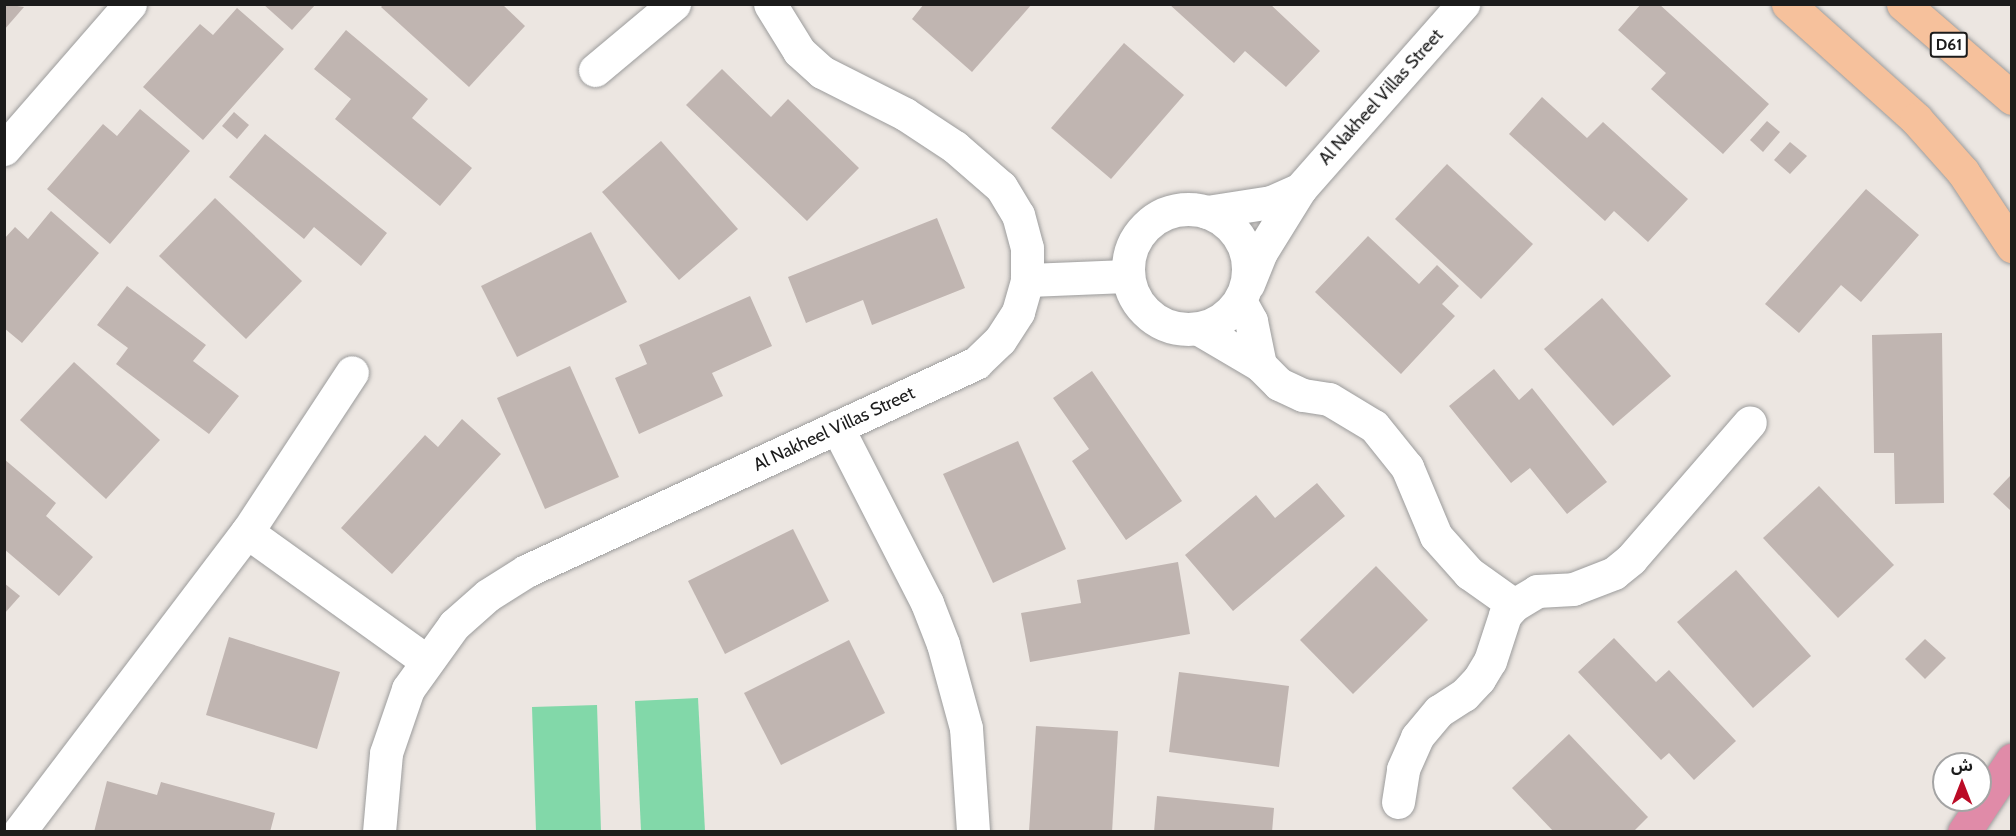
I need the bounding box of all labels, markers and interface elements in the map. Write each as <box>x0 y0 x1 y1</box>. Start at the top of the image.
street label: Al Nakheel Villas Street <box>1314 25 1448 169</box>
road number: D61 <box>1930 32 1968 58</box>
street label: Al Nakheel Villas Street <box>750 382 918 476</box>
north arrow <box>1932 752 1992 812</box>
text: ش <box>1951 756 1973 775</box>

